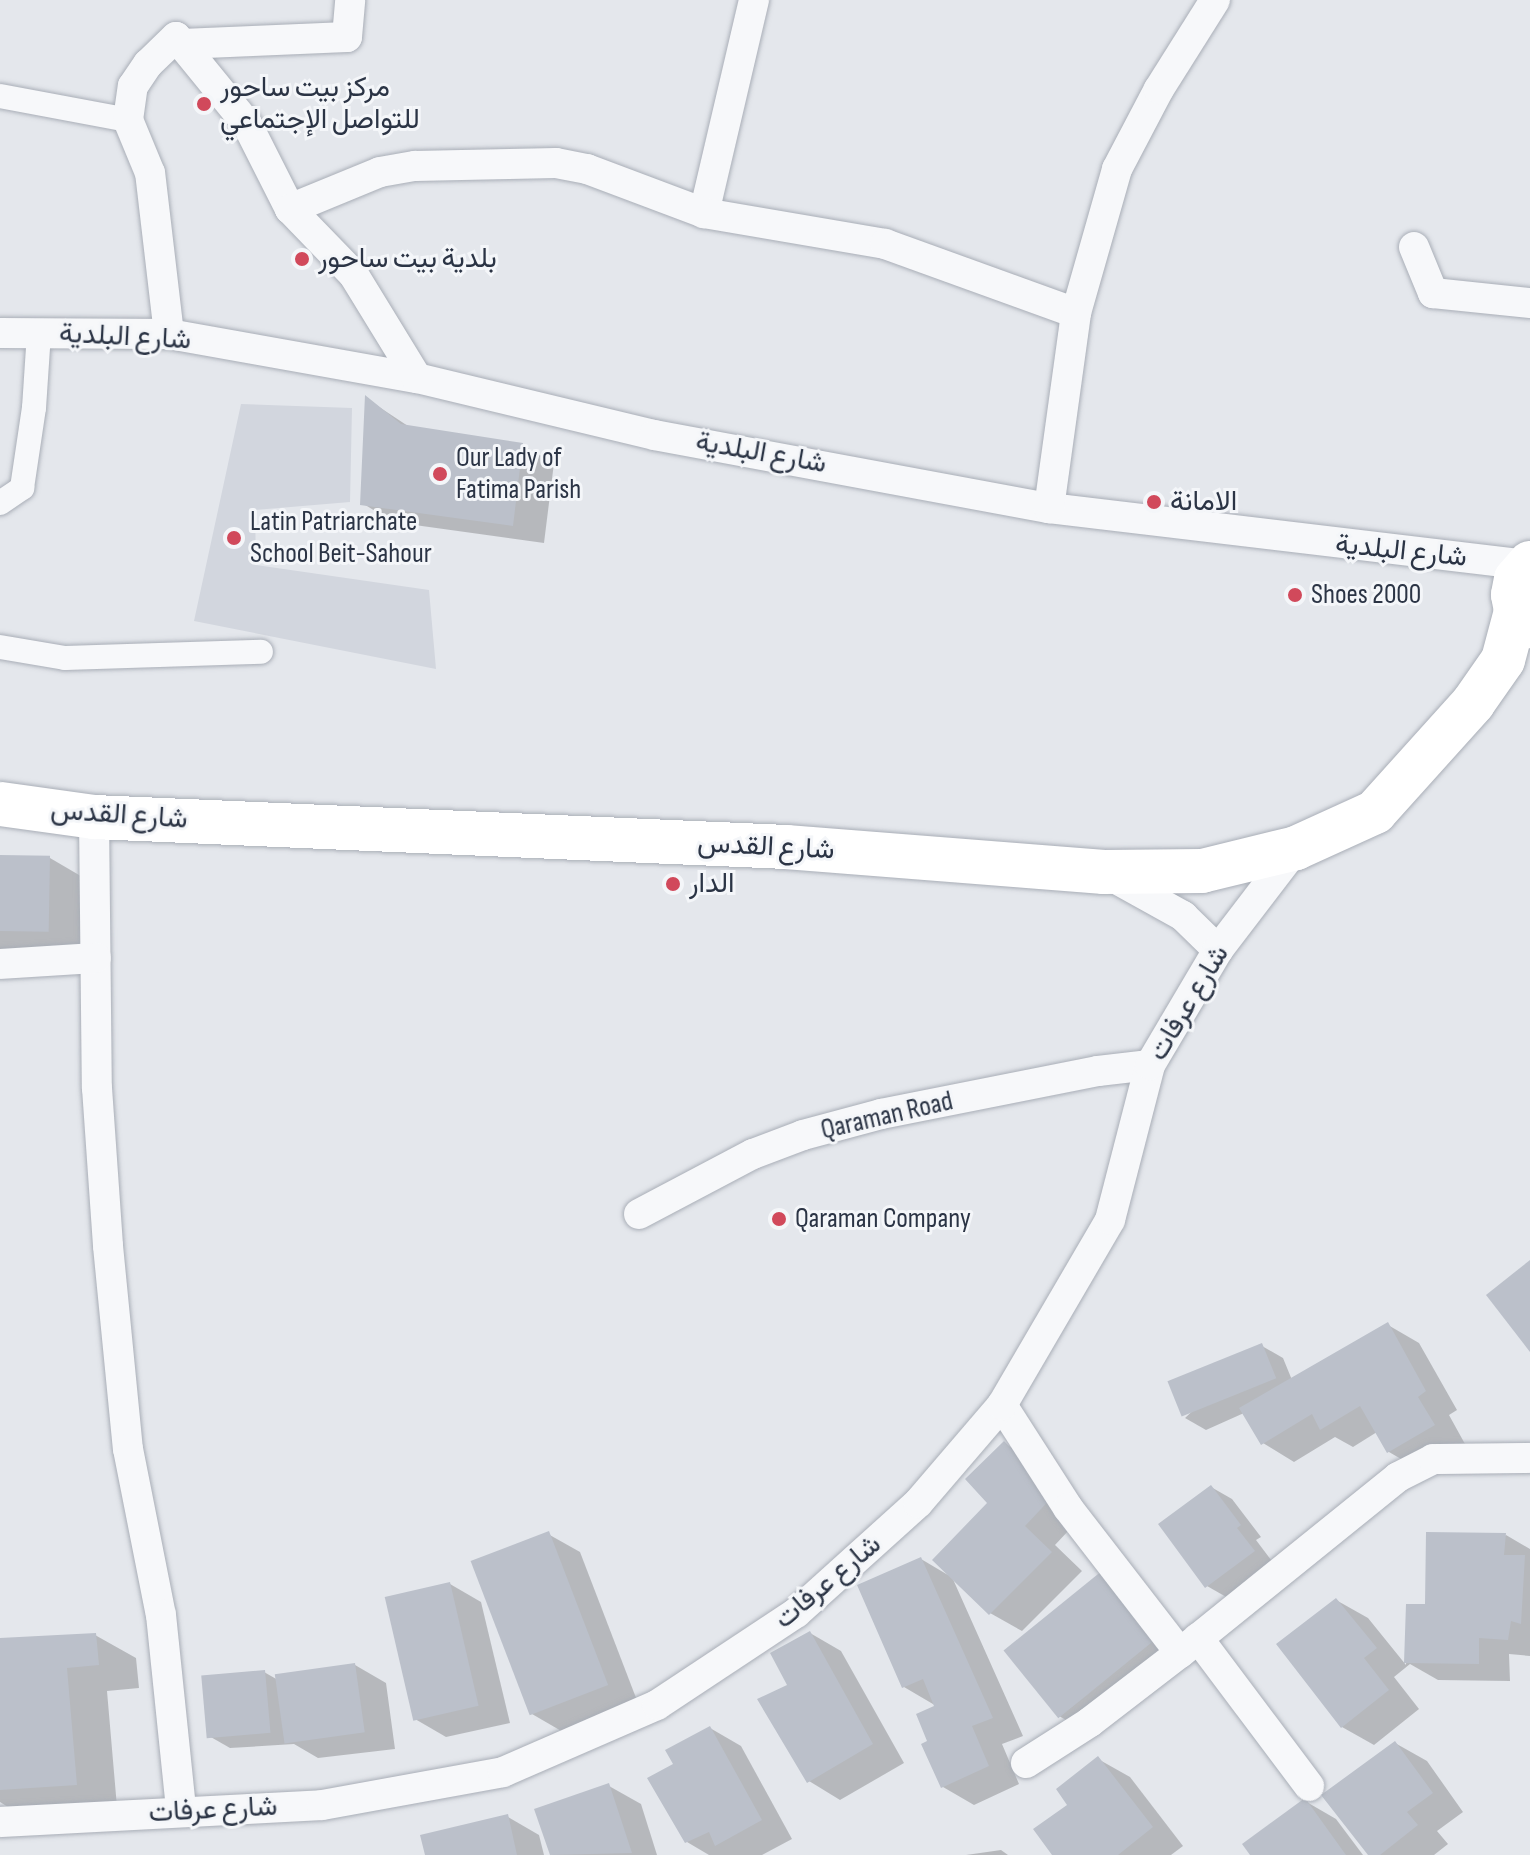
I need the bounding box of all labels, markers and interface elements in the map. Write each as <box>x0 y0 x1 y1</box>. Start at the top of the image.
place label: مركز بيت ساحور للتواصل الإجتماعي <box>220 71 420 137</box>
marker: مركز بيت ساحور للتواصل الإجتماعي <box>195 95 213 113</box>
place label: بلدية بيت ساحور <box>318 242 497 276</box>
marker: بلدية بيت ساحور <box>293 250 311 268</box>
street label: شارع البلدية <box>58 317 192 357</box>
street label: شارع البلدية <box>693 425 829 481</box>
place label: Our Lady of Fatima Parish <box>456 441 581 507</box>
marker: Our Lady of Fatima Parish <box>431 465 449 483</box>
place label: الامانة <box>1170 485 1237 519</box>
marker: الامانة <box>1145 493 1163 511</box>
place label: Latin Patriarchate School Beit-Sahour <box>250 505 432 571</box>
street label: شارع البلدية <box>1334 527 1468 575</box>
marker: Latin Patriarchate School Beit-Sahour <box>225 529 243 547</box>
place label: Shoes 2000 <box>1311 578 1421 612</box>
marker: Shoes 2000 <box>1286 586 1304 604</box>
street label: شارع القدس <box>49 793 189 837</box>
street label: شارع القدس <box>697 827 835 867</box>
place label: الدار <box>689 867 735 901</box>
marker: الدار <box>664 875 682 893</box>
street label: شارع عرفات <box>1141 939 1237 1067</box>
street label: Qaraman Road <box>818 1084 956 1148</box>
place label: Qaraman Company <box>795 1202 971 1236</box>
marker: Qaraman Company <box>770 1210 788 1228</box>
street label: شارع عرفات <box>768 1528 888 1636</box>
street label: شارع عرفات <box>148 1790 278 1830</box>

